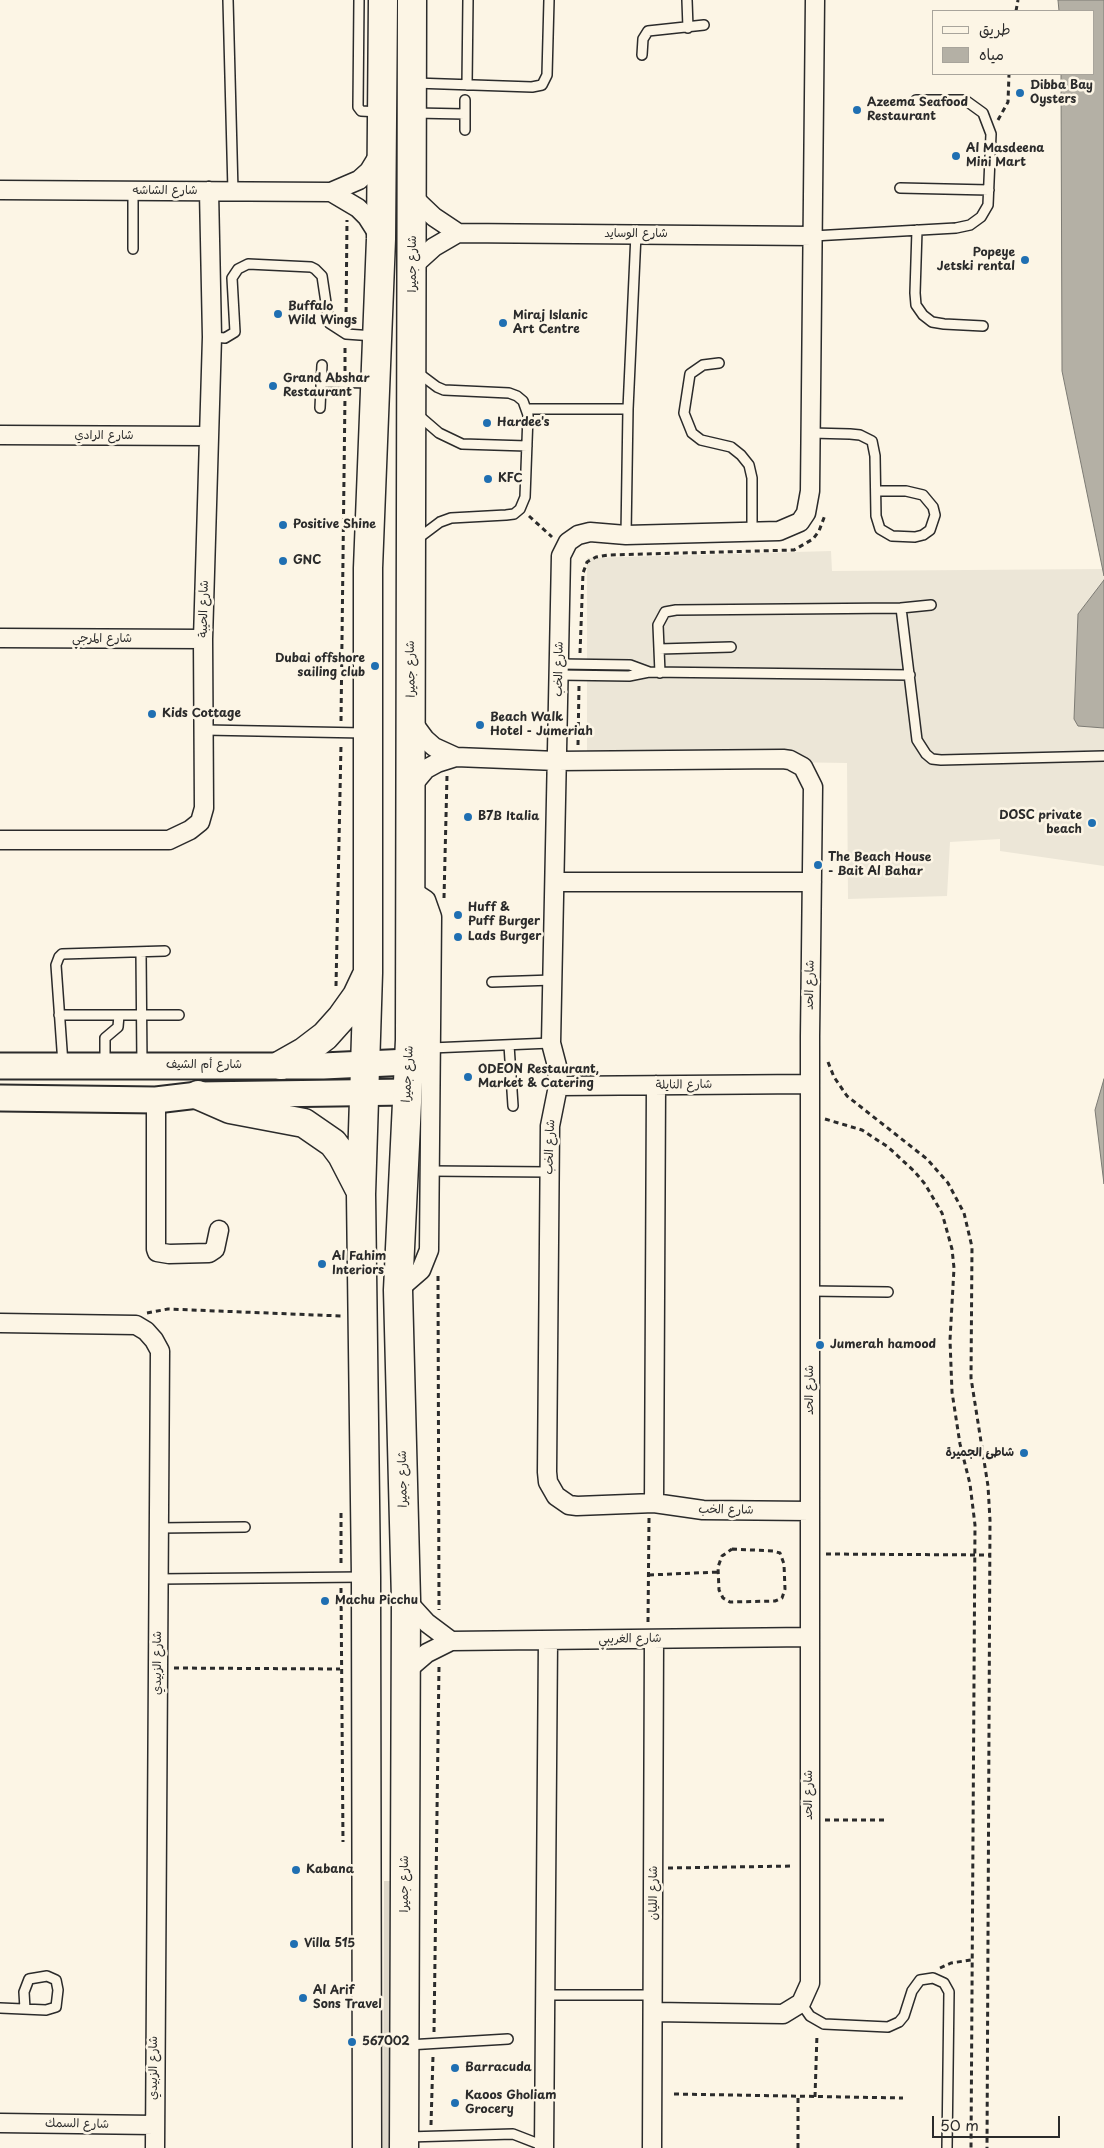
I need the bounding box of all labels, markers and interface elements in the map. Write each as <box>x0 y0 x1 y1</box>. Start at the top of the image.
legend <box>932 10 1094 75</box>
text: طريق <box>979 17 1011 40</box>
text: مياه <box>979 42 1004 65</box>
place label: Dibba Bay Oysters <box>1030 79 1093 107</box>
marker: Dibba Bay Oysters <box>1014 87 1026 99</box>
place label: Azeema Seafood Restaurant <box>867 96 968 124</box>
marker: Azeema Seafood Restaurant <box>851 104 863 116</box>
place label: Al Masdeena Mini Mart <box>966 142 1044 170</box>
marker: Al Masdeena Mini Mart <box>950 150 962 162</box>
street label: شارع الشاشه <box>133 184 197 198</box>
street label: شارع الوسايد <box>604 227 668 241</box>
street label: شارع جميرا <box>406 235 420 293</box>
place label: Popeye Jetski rental <box>937 246 1015 274</box>
marker: Popeye Jetski rental <box>1019 254 1031 266</box>
place label: Buffalo Wild Wings <box>288 300 357 328</box>
marker: Buffalo Wild Wings <box>272 308 284 320</box>
place label: Miraj Islanic Art Centre <box>513 309 588 337</box>
marker: Miraj Islanic Art Centre <box>497 317 509 329</box>
place label: Grand Abshar Restaurant <box>283 372 370 400</box>
marker: Grand Abshar Restaurant <box>267 380 279 392</box>
place label: Hardee's <box>497 416 550 430</box>
marker: Hardee's <box>481 417 493 429</box>
street label: شارع الرادي <box>74 429 134 443</box>
place label: KFC <box>498 472 523 486</box>
marker: KFC <box>482 473 494 485</box>
place label: Positive Shine <box>293 518 376 532</box>
marker: Positive Shine <box>277 519 289 531</box>
place label: GNC <box>293 554 321 568</box>
marker: GNC <box>277 555 289 567</box>
street label: شارع الحيبة <box>196 580 212 638</box>
street label: شارع المرجي <box>72 632 132 646</box>
street label: شارع جميرا <box>403 640 419 698</box>
street label: شارع الخب <box>551 641 567 697</box>
place label: Dubai offshore sailing club <box>275 652 365 680</box>
marker: Dubai offshore sailing club <box>369 660 381 672</box>
place label: Kids Cottage <box>162 707 241 721</box>
marker: Kids Cottage <box>146 708 158 720</box>
place label: Beach Walk Hotel - Jumeriah <box>490 711 593 739</box>
marker: Beach Walk Hotel - Jumeriah <box>474 719 486 731</box>
place label: DOSC private beach <box>999 809 1082 837</box>
place label: B7B Italia <box>478 810 539 824</box>
marker: B7B Italia <box>462 811 474 823</box>
marker: DOSC private beach <box>1086 817 1098 829</box>
place label: The Beach House - Bait Al Bahar <box>828 851 931 879</box>
marker: The Beach House - Bait Al Bahar <box>812 859 824 871</box>
place label: Huff & Puff Burger <box>468 901 540 929</box>
marker: Huff & Puff Burger <box>452 909 464 921</box>
place label: Lads Burger <box>468 930 541 944</box>
marker: Lads Burger <box>452 931 464 943</box>
street label: شارع الحد <box>802 960 818 1010</box>
street label: شارع جميرا <box>399 1045 417 1103</box>
street label: شارع أم الشيف <box>166 1058 242 1072</box>
place label: ODEON Restaurant, Market & Catering <box>478 1063 599 1091</box>
marker: ODEON Restaurant, Market & Catering <box>462 1071 474 1083</box>
street label: شارع النايلة <box>656 1077 712 1093</box>
street label: شارع الخب <box>542 1119 558 1175</box>
place label: Al Fahim Interiors <box>332 1250 386 1278</box>
marker: Al Fahim Interiors <box>316 1258 328 1270</box>
place label: Jumerah hamood <box>830 1338 936 1352</box>
marker: Jumerah hamood <box>814 1339 826 1351</box>
street label: شارع الحد <box>803 1365 817 1415</box>
place label: شاطئ الجميرة <box>945 1446 1014 1460</box>
marker: شاطئ الجميرة <box>1018 1447 1030 1459</box>
street label: شارع جميرا <box>395 1450 411 1508</box>
street label: شارع الخب <box>698 1502 754 1518</box>
place label: Machu Picchu <box>335 1594 418 1608</box>
marker: Machu Picchu <box>319 1595 331 1607</box>
street label: شارع الزبيدي <box>151 1631 165 1695</box>
street label: شارع الغريبي <box>598 1631 662 1647</box>
street label: شارع الحد <box>802 1770 816 1820</box>
street label: شارع جميرا <box>398 1855 412 1913</box>
place label: Kabana <box>306 1863 354 1877</box>
marker: Kabana <box>290 1864 302 1876</box>
street label: شارع الليان <box>647 1866 661 1920</box>
place label: Villa 515 <box>304 1937 355 1951</box>
marker: Villa 515 <box>288 1938 300 1950</box>
place label: Al Arif Sons Travel <box>313 1984 382 2012</box>
marker: Al Arif Sons Travel <box>297 1992 309 2004</box>
place label: 567002 <box>362 2035 410 2049</box>
street label: شارع الزبيدي <box>147 2036 161 2100</box>
marker: 567002 <box>346 2036 358 2048</box>
place label: Barracuda <box>465 2061 532 2075</box>
marker: Barracuda <box>449 2062 461 2074</box>
place label: Kaoos Gholiam Grocery <box>465 2089 557 2117</box>
marker: Kaoos Gholiam Grocery <box>449 2097 461 2109</box>
scale bar <box>934 2106 1062 2138</box>
text: 50 m <box>940 2113 979 2136</box>
street label: شارع السمك <box>45 2116 109 2132</box>

